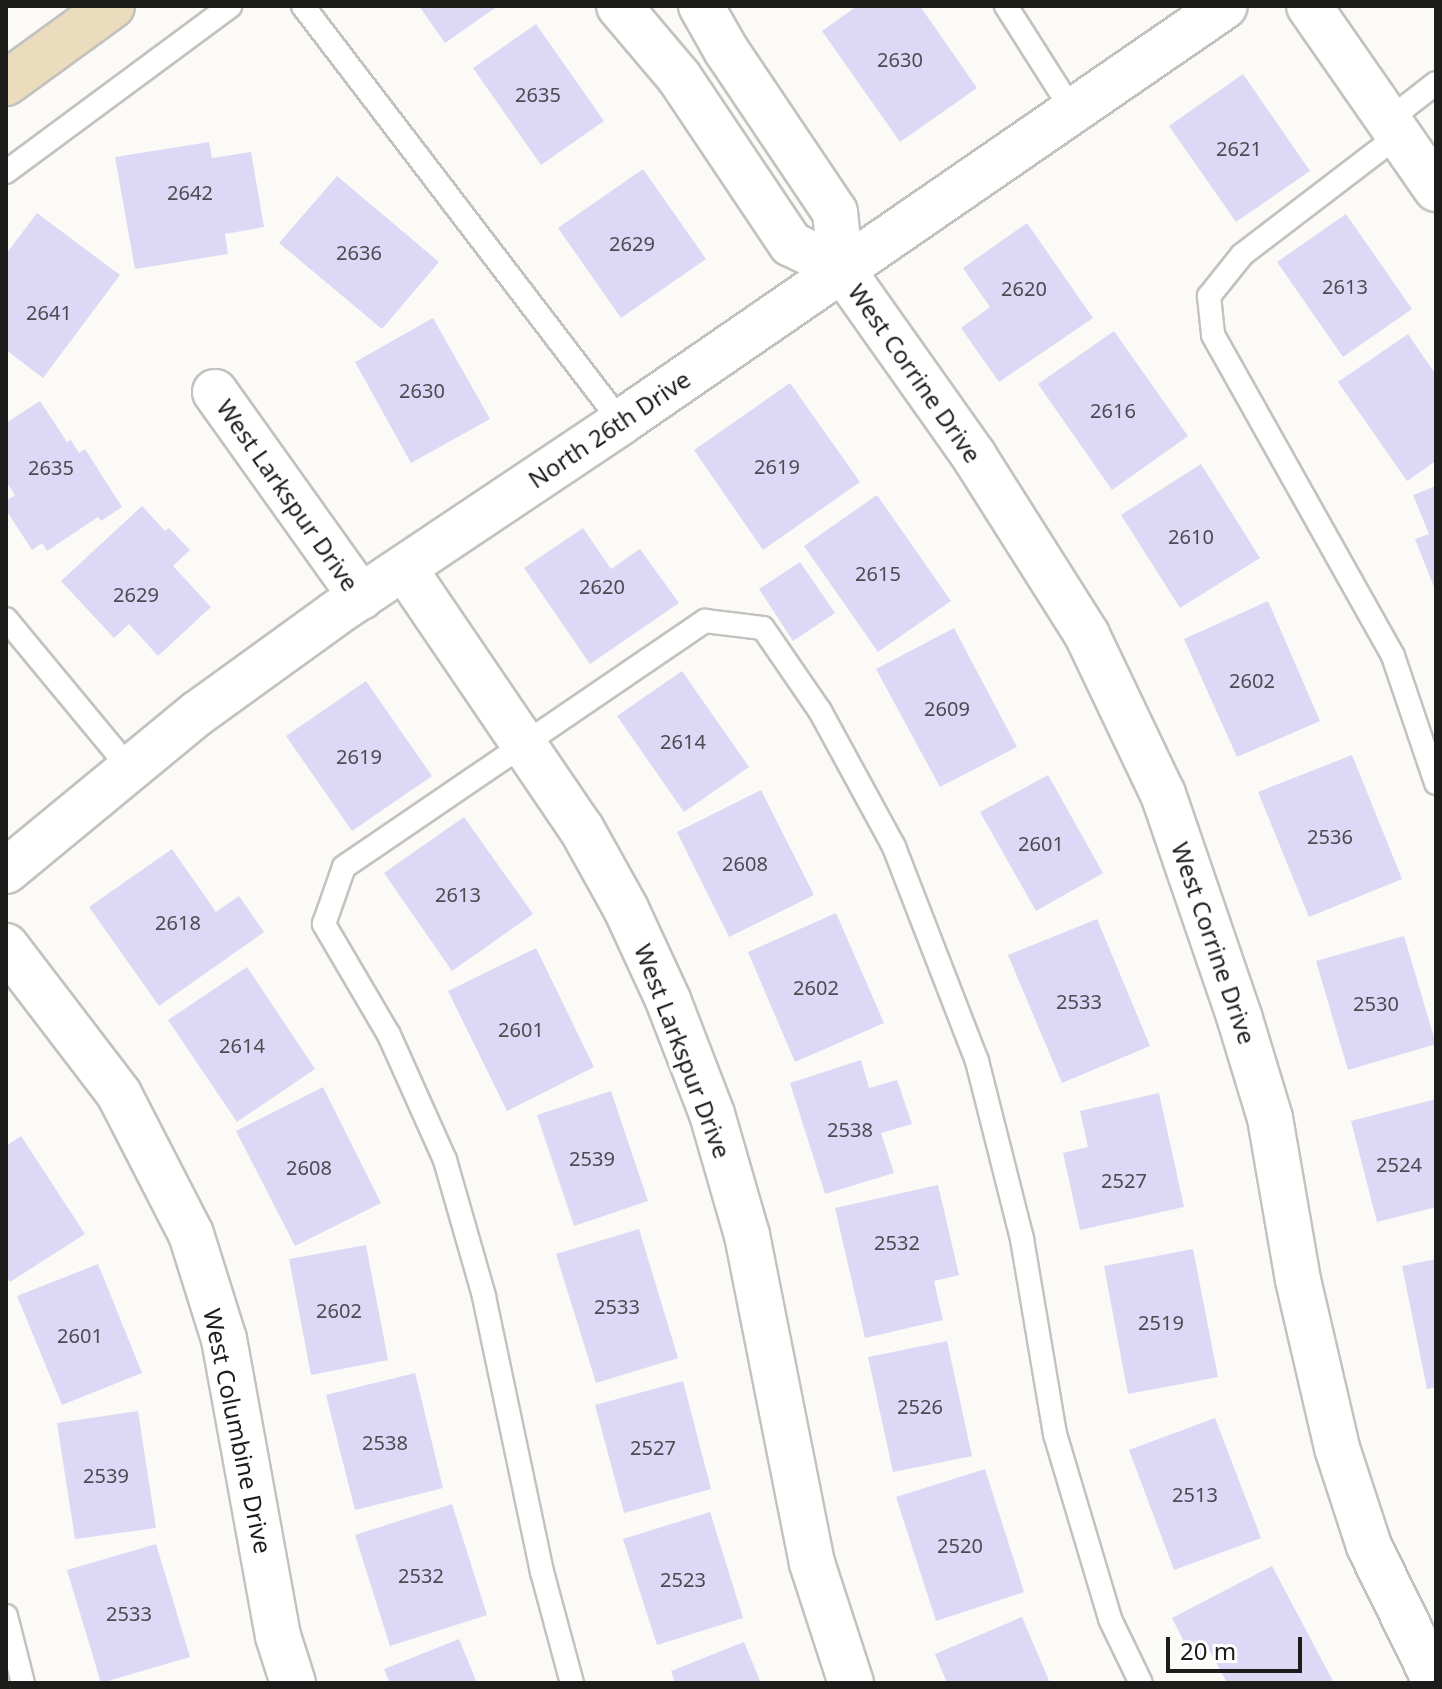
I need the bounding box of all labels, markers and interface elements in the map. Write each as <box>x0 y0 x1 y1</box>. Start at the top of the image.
house number: 2630 <box>877 47 923 71</box>
house number: 2635 <box>515 82 561 106</box>
house number: 2621 <box>1216 136 1262 160</box>
house number: 2642 <box>167 180 213 204</box>
house number: 2629 <box>609 231 655 255</box>
house number: 2636 <box>336 240 382 264</box>
house number: 2613 <box>1322 274 1368 298</box>
house number: 2620 <box>1001 276 1047 300</box>
street label: West Corrine Drive <box>843 278 987 468</box>
house number: 2641 <box>26 300 72 324</box>
street label: North 26th Drive <box>523 364 695 494</box>
house number: 2630 <box>399 378 445 402</box>
street label: West Larkspur Drive <box>211 394 365 596</box>
house number: 2616 <box>1090 398 1136 422</box>
house number: 2619 <box>754 454 800 478</box>
house number: 2635 <box>28 455 74 479</box>
house number: 2610 <box>1168 524 1214 548</box>
house number: 2615 <box>855 561 901 585</box>
house number: 2620 <box>579 574 625 598</box>
house number: 2629 <box>113 582 159 606</box>
house number: 2602 <box>1229 668 1275 692</box>
house number: 2609 <box>924 696 970 720</box>
house number: 2614 <box>660 729 706 753</box>
house number: 2619 <box>336 744 382 768</box>
house number: 2536 <box>1307 824 1353 848</box>
house number: 2601 <box>1018 831 1064 855</box>
street label: West Corrine Drive <box>1166 838 1262 1048</box>
house number: 2608 <box>722 851 768 875</box>
house number: 2613 <box>435 882 481 906</box>
house number: 2618 <box>155 910 201 934</box>
street label: West Larkspur Drive <box>629 940 737 1162</box>
house number: 2602 <box>793 975 839 999</box>
house number: 2533 <box>1056 989 1102 1013</box>
house number: 2530 <box>1353 991 1399 1015</box>
house number: 2601 <box>498 1017 544 1041</box>
house number: 2614 <box>219 1033 265 1057</box>
house number: 2538 <box>827 1117 873 1141</box>
house number: 2539 <box>569 1146 615 1170</box>
house number: 2524 <box>1376 1152 1422 1176</box>
house number: 2608 <box>286 1155 332 1179</box>
house number: 2527 <box>1101 1168 1147 1192</box>
house number: 2532 <box>874 1230 920 1254</box>
house number: 2533 <box>594 1294 640 1318</box>
house number: 2602 <box>316 1298 362 1322</box>
street label: West Columbine Drive <box>198 1306 278 1556</box>
house number: 2519 <box>1138 1310 1184 1334</box>
house number: 2601 <box>57 1323 103 1347</box>
house number: 2526 <box>897 1394 943 1418</box>
house number: 2538 <box>362 1430 408 1454</box>
house number: 2527 <box>630 1435 676 1459</box>
house number: 2539 <box>83 1463 129 1487</box>
house number: 2513 <box>1172 1482 1218 1506</box>
house number: 2520 <box>937 1533 983 1557</box>
house number: 2532 <box>398 1563 444 1587</box>
house number: 2523 <box>660 1567 706 1591</box>
house number: 2533 <box>106 1601 152 1625</box>
scale bar <box>1170 1621 1306 1671</box>
text: 20 m <box>1180 1634 1236 1667</box>

